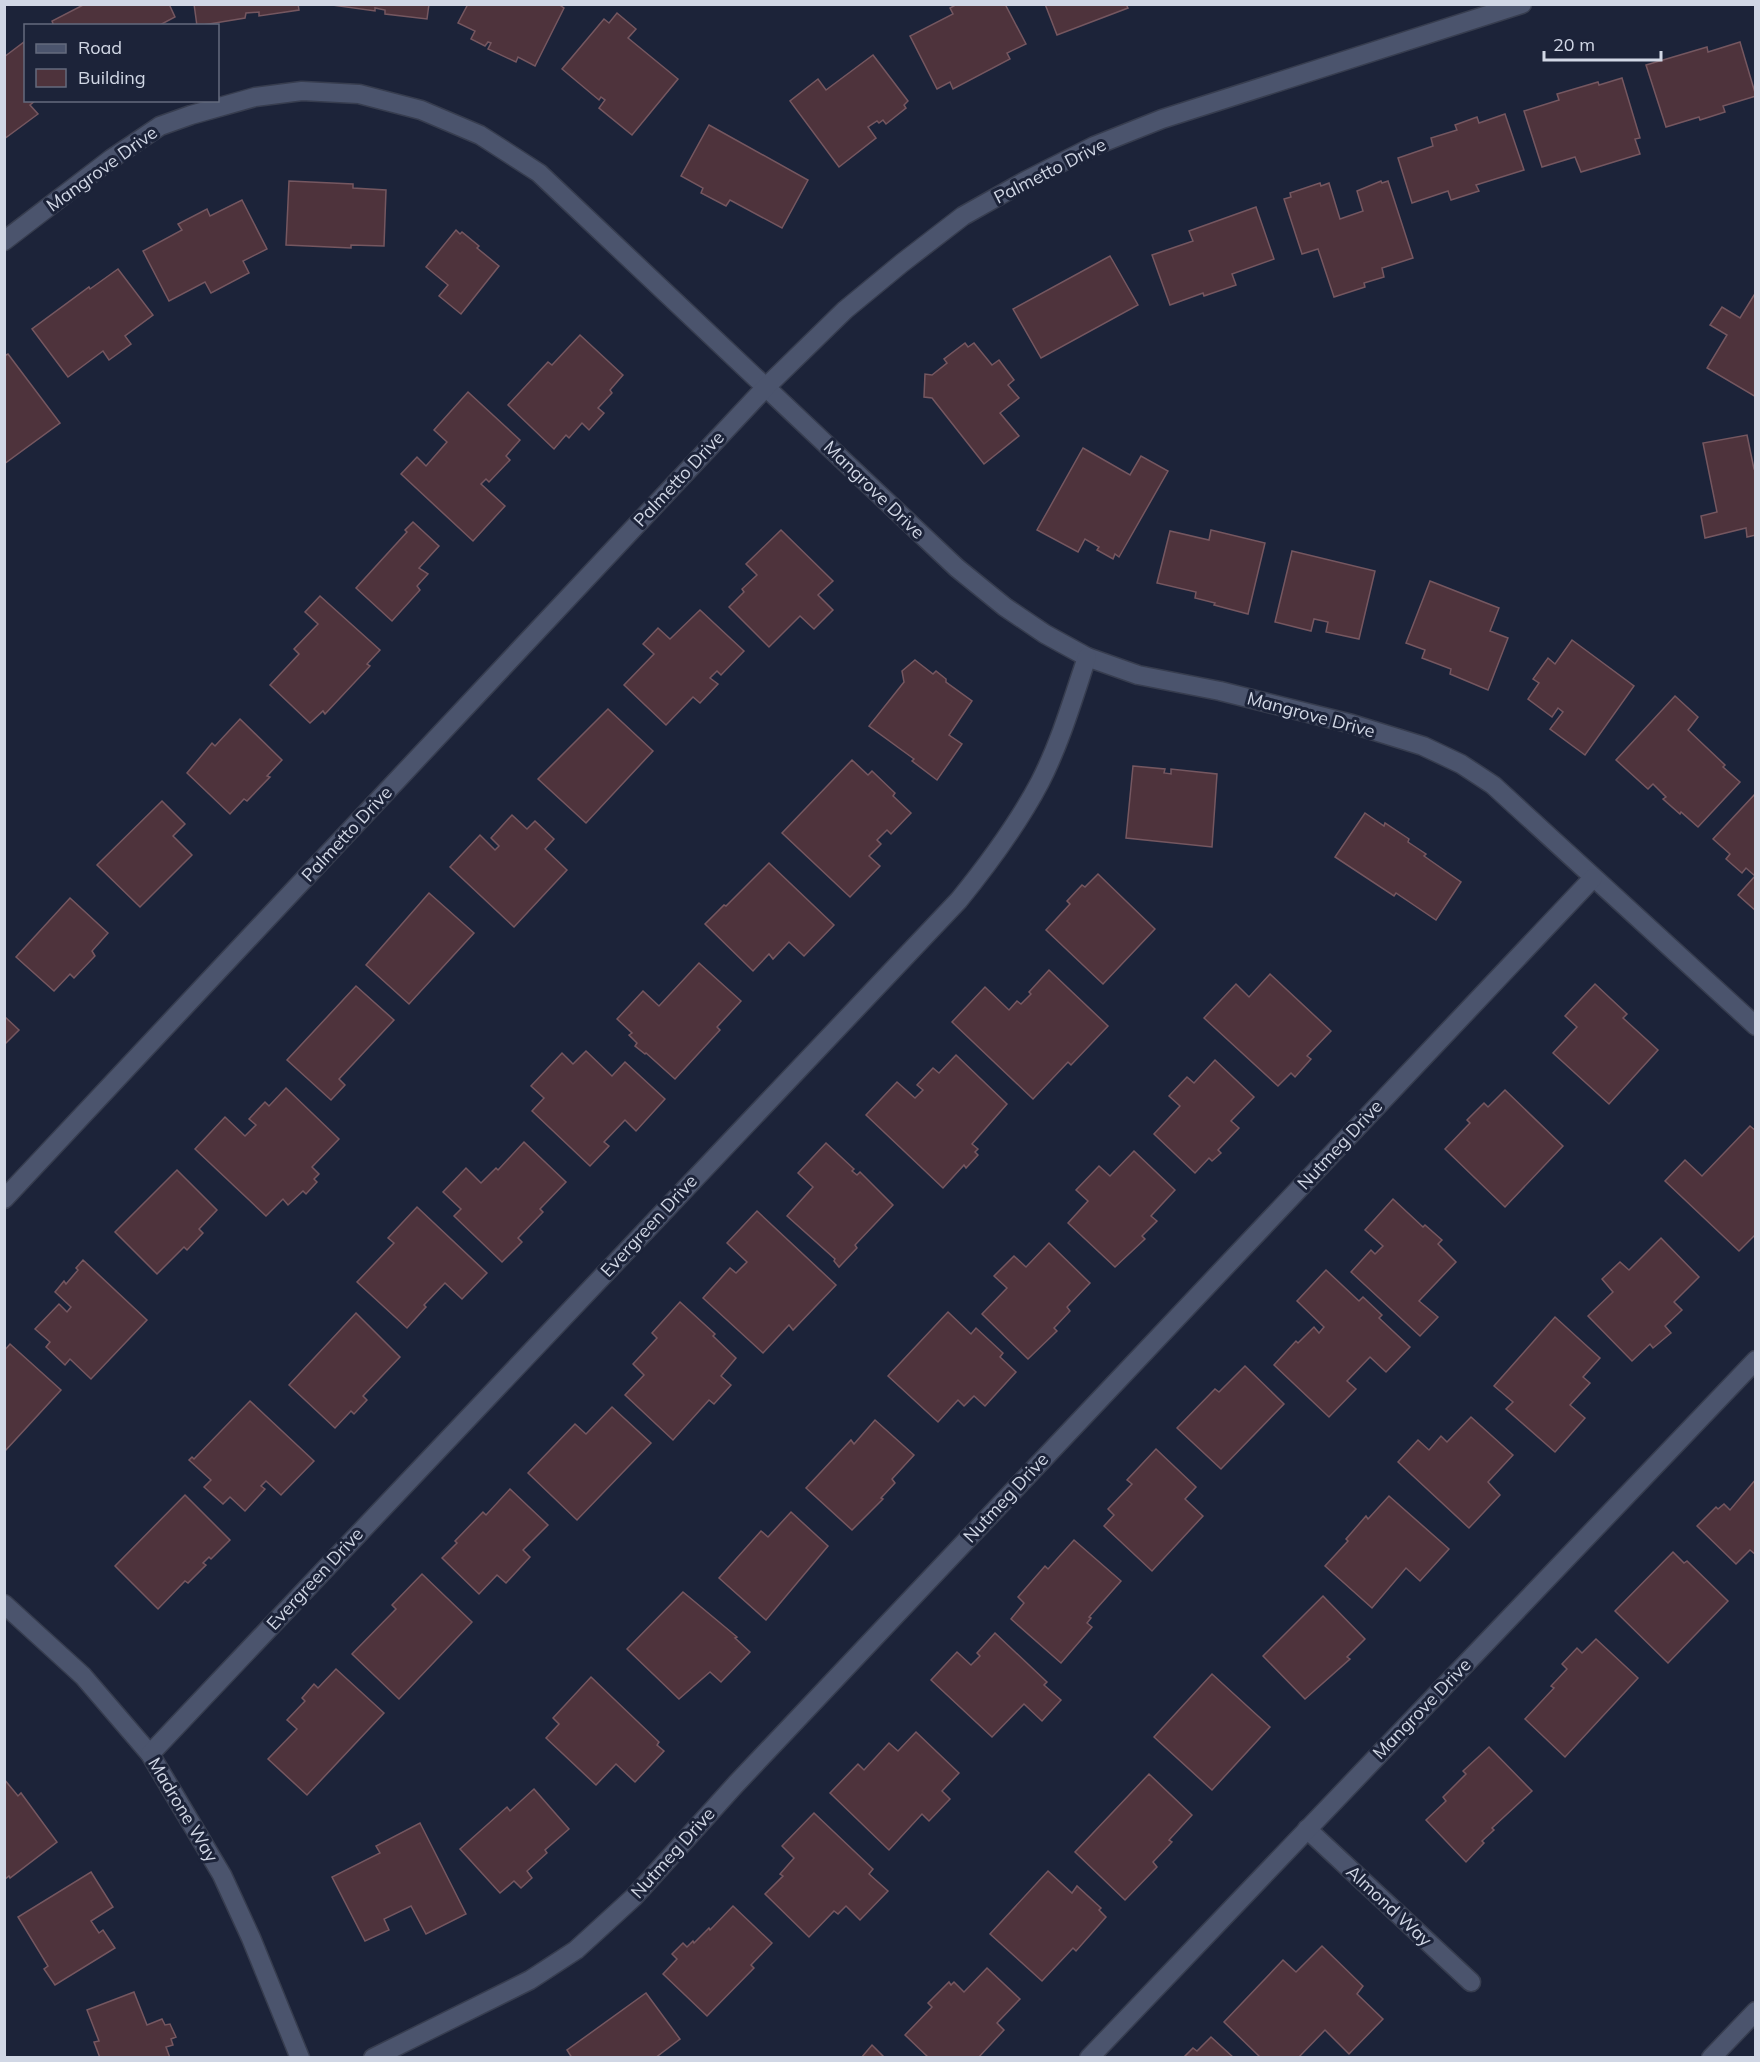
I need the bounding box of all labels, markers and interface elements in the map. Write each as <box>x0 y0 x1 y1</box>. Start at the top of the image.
legend <box>24 24 219 102</box>
scale bar <box>1544 24 1661 62</box>
text: 20 m <box>1553 33 1595 56</box>
text: Road <box>78 36 122 59</box>
text: Building <box>78 66 146 89</box>
street label: Mangrove Drive <box>42 121 162 217</box>
street label: Palmetto Drive <box>990 132 1110 209</box>
street label: Palmetto Drive <box>628 426 729 531</box>
street label: Mangrove Drive <box>819 436 930 544</box>
street label: Mangrove Drive <box>1245 686 1378 743</box>
street label: Palmetto Drive <box>296 781 397 886</box>
street label: Nutmeg Drive <box>1292 1095 1387 1194</box>
street label: Evergreen Drive <box>595 1170 702 1282</box>
street label: Nutmeg Drive <box>958 1448 1053 1547</box>
street label: Evergreen Drive <box>261 1523 368 1635</box>
street label: Mangrove Drive <box>1368 1653 1476 1764</box>
street label: Madrone Way <box>143 1753 224 1867</box>
street label: Nutmeg Drive <box>626 1802 720 1903</box>
street label: Almond Way <box>1342 1860 1437 1951</box>

